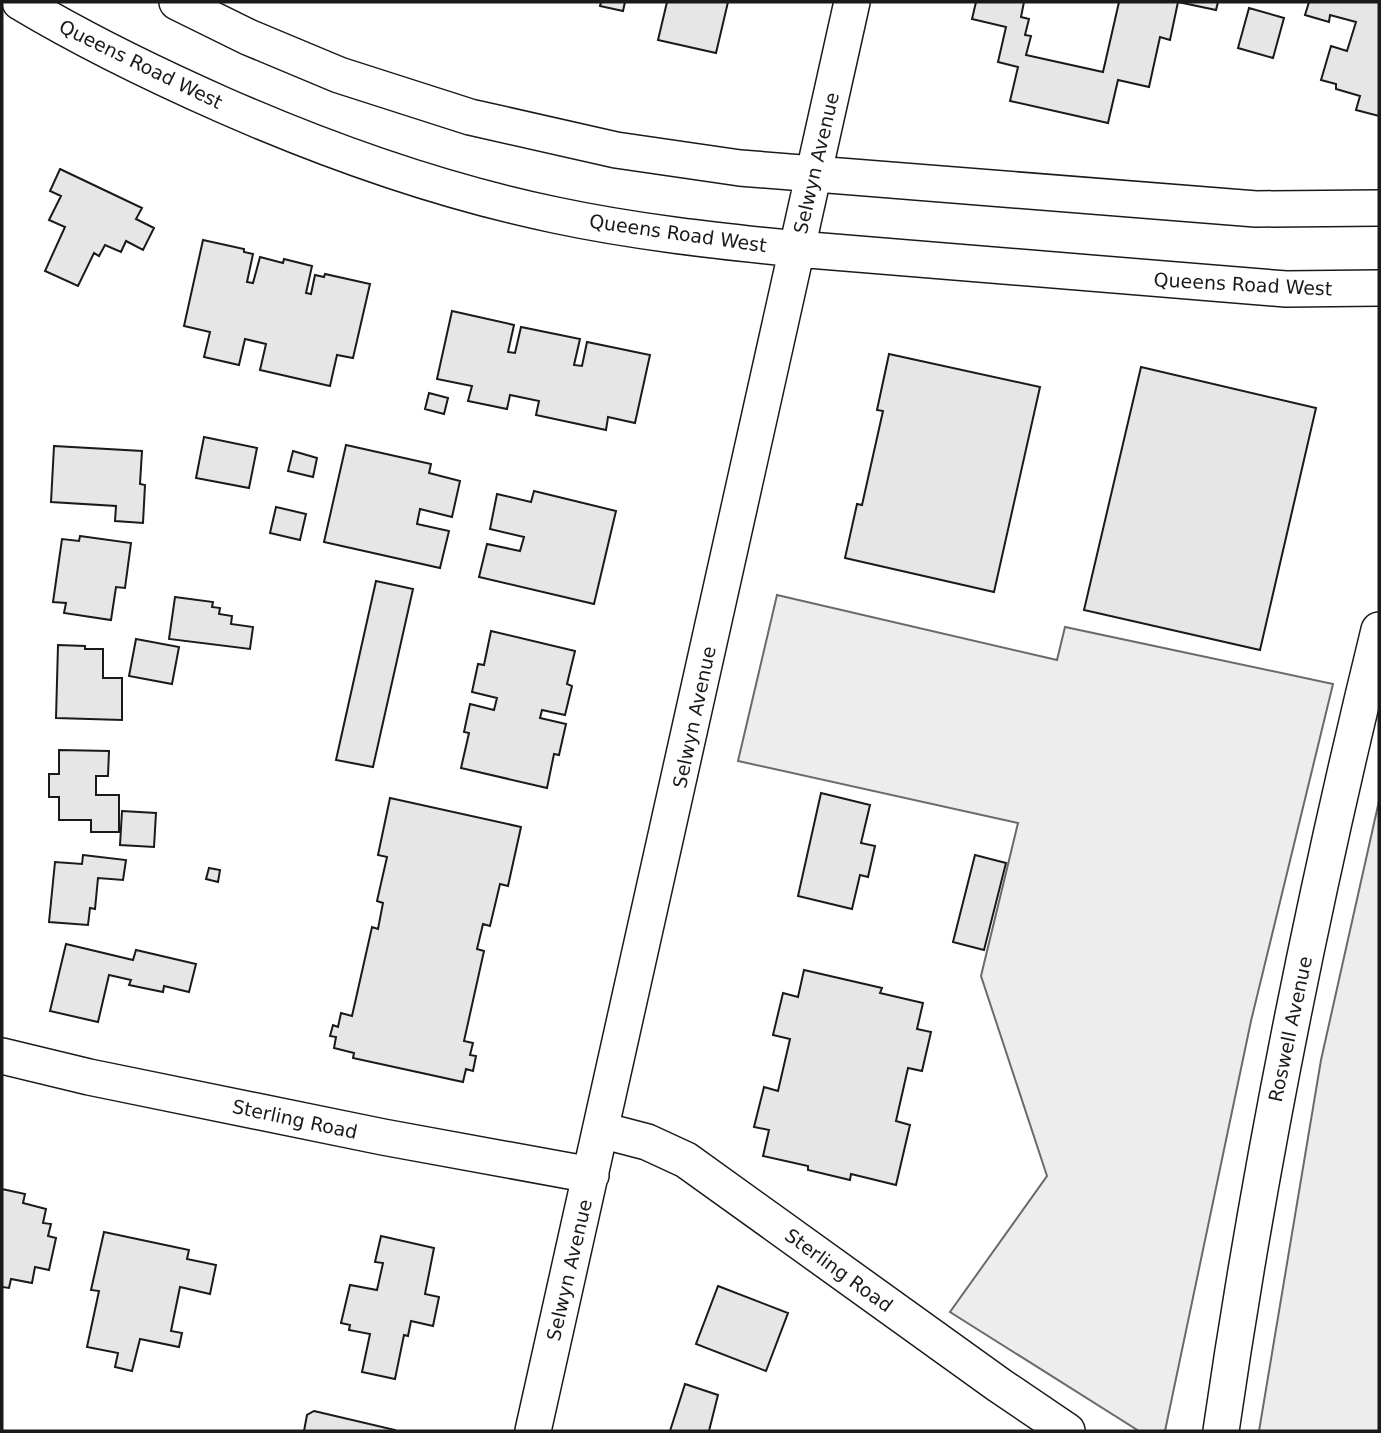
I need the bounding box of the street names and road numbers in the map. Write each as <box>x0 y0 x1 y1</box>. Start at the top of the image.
street label: Queens Road West <box>56 15 226 113</box>
street label: Selwyn Avenue <box>789 90 843 236</box>
street label: Queens Road West <box>588 210 768 256</box>
street label: Queens Road West <box>1153 268 1333 300</box>
street label: Selwyn Avenue <box>668 644 720 790</box>
street label: Roswell Avenue <box>1264 954 1316 1104</box>
street label: Sterling Road <box>230 1095 360 1143</box>
street label: Selwyn Avenue <box>542 1197 596 1343</box>
street label: Sterling Road <box>781 1224 897 1316</box>

